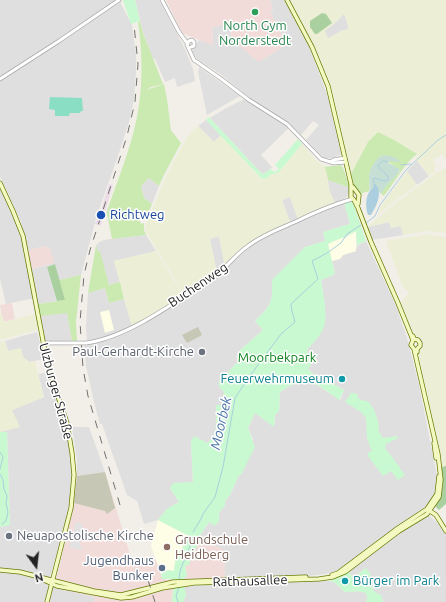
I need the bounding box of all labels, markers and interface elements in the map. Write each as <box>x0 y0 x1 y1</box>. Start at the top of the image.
marker: North Gym Norderstedt <box>250 7 260 17</box>
place label: North Gym Norderstedt <box>219 18 291 49</box>
place label: Richtweg <box>110 207 165 223</box>
marker: Richtweg <box>95 209 107 221</box>
street label: Buchenweg <box>165 259 231 311</box>
street label: Ulzburger Straße <box>36 341 76 441</box>
place label: Paul-Gerhardt-Kirche <box>72 344 194 360</box>
marker: Paul-Gerhardt-Kirche <box>197 347 207 357</box>
park label: Moorbekpark <box>238 350 316 366</box>
place label: Feuerwehrmuseum <box>221 371 334 387</box>
marker: Feuerwehrmuseum <box>337 374 347 384</box>
water label: Moorbek <box>207 395 235 451</box>
place label: Neuapostolische Kirche <box>17 528 154 544</box>
marker: Neuapostolische Kirche <box>4 531 14 541</box>
place label: Grundschule Heidberg <box>175 532 248 563</box>
marker: Grundschule Heidberg <box>162 542 172 552</box>
north arrow <box>16 546 56 586</box>
place label: Jugendhaus Bunker <box>83 553 154 584</box>
marker: Jugendhaus Bunker <box>157 563 167 573</box>
text: N <box>34 571 45 584</box>
street label: Rathausallee <box>212 572 288 590</box>
place label: Bürger im Park <box>353 573 439 589</box>
marker: Bürger im Park <box>340 576 350 586</box>

